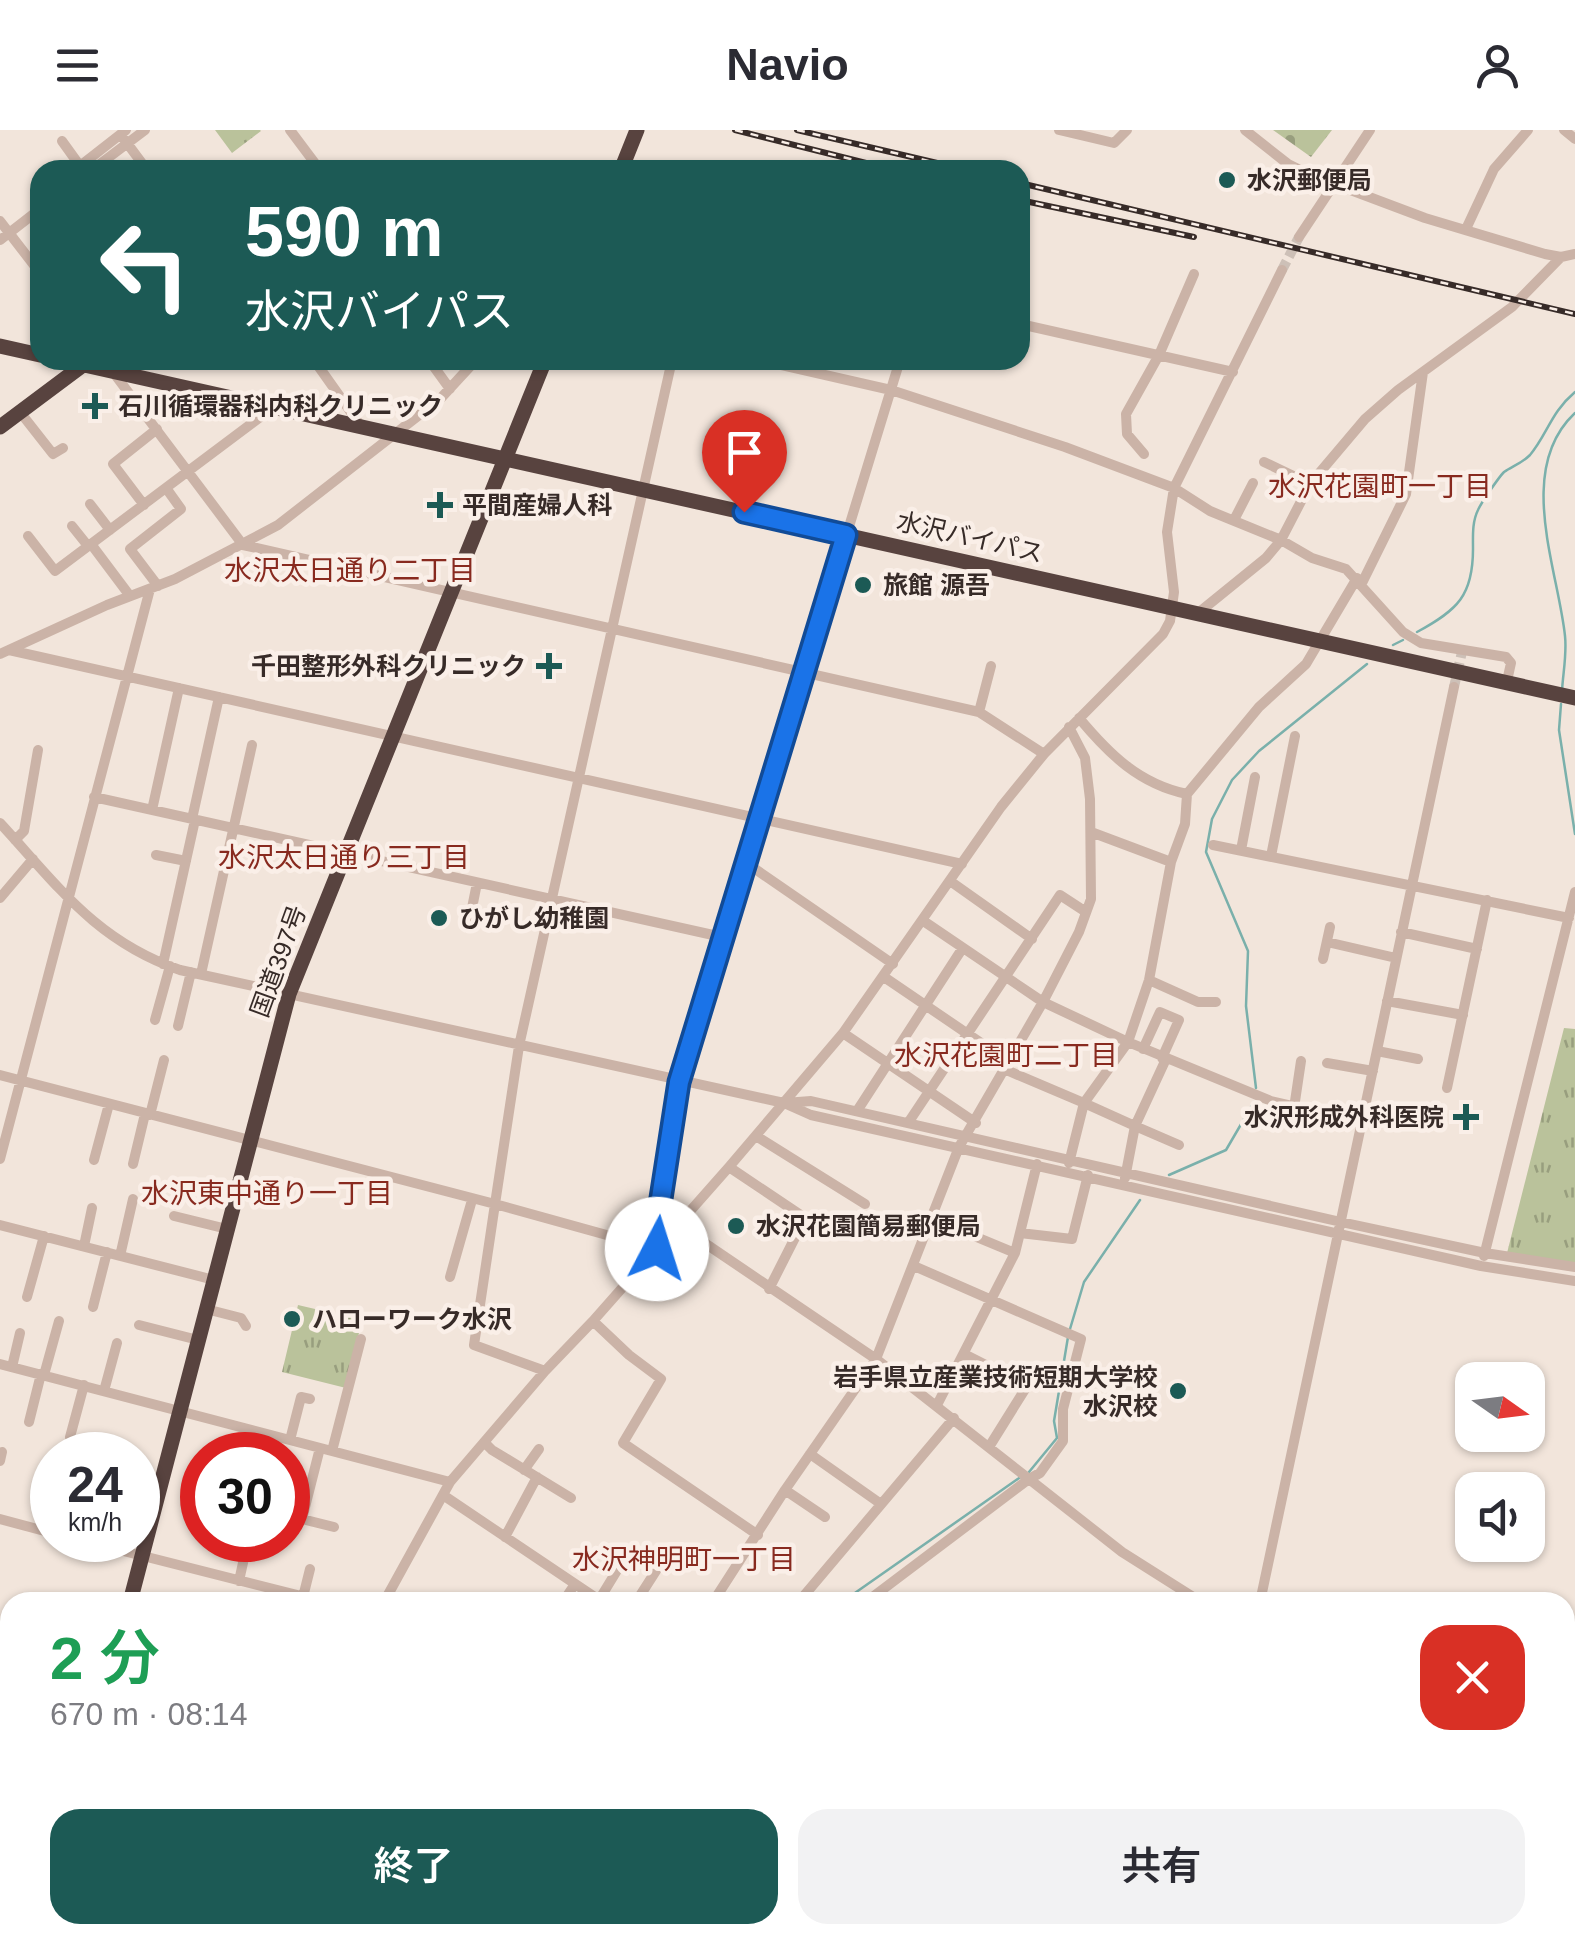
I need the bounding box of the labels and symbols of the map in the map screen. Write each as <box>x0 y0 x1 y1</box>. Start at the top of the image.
place label: 水沢郵便局 <box>1247 166 1372 194</box>
marker: 水沢郵便局 <box>1216 169 1238 191</box>
place label: 石川循環器科内科クリニック <box>118 392 443 420</box>
marker: 石川循環器科内科クリニック <box>82 393 108 419</box>
pin <box>702 410 787 513</box>
district label: 水沢花園町一丁目 <box>1268 471 1492 502</box>
place label: 平間産婦人科 <box>462 491 612 519</box>
marker: 平間産婦人科 <box>427 492 453 518</box>
street label: 水沢バイパス <box>894 507 1046 567</box>
district label: 水沢太日通り二丁目 <box>224 555 476 586</box>
place label: 旅館 源吾 <box>883 571 990 599</box>
marker: 旅館 源吾 <box>852 574 874 596</box>
place label: 千田整形外科クリニック <box>251 652 526 680</box>
marker: 千田整形外科クリニック <box>536 653 562 679</box>
district label: 水沢太日通り三丁目 <box>218 842 470 873</box>
street label: 国道397号 <box>245 901 311 1021</box>
place label: ひがし幼稚園 <box>459 904 609 932</box>
marker: ひがし幼稚園 <box>428 907 450 929</box>
district label: 水沢花園町二丁目 <box>894 1040 1118 1071</box>
place label: 水沢形成外科医院 <box>1244 1103 1444 1131</box>
marker: 水沢形成外科医院 <box>1453 1104 1479 1130</box>
district label: 水沢東中通り一丁目 <box>141 1178 393 1209</box>
position arrow <box>605 1197 709 1301</box>
place label: 水沢花園簡易郵便局 <box>756 1212 981 1240</box>
marker: 水沢花園簡易郵便局 <box>725 1215 747 1237</box>
place label: ハローワーク水沢 <box>312 1305 512 1333</box>
marker: ハローワーク水沢 <box>281 1308 303 1330</box>
north arrow <box>1455 1362 1545 1452</box>
place label: 岩手県立産業技術短期大学校 水沢校 <box>833 1363 1158 1420</box>
marker: 岩手県立産業技術短期大学校 水沢校 <box>1167 1380 1189 1402</box>
speed limit sign: 30 <box>180 1432 310 1562</box>
district label: 水沢神明町一丁目 <box>572 1544 796 1575</box>

